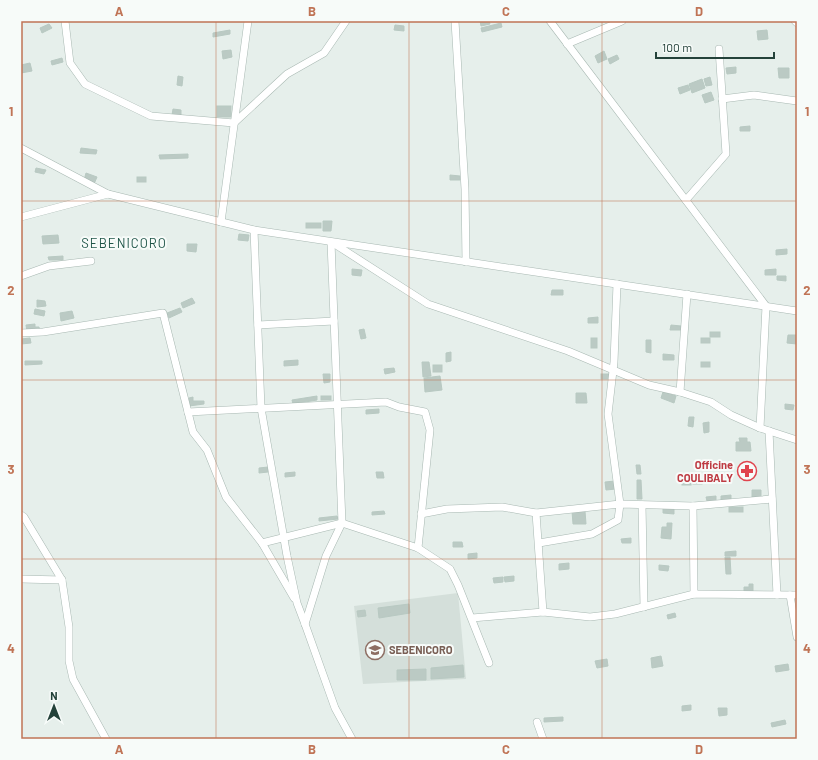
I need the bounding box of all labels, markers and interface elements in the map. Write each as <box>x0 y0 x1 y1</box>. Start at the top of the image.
text: A <box>115 3 124 19</box>
text: B <box>308 3 316 19</box>
text: C <box>502 3 510 19</box>
text: D <box>695 3 703 19</box>
scale bar <box>656 34 774 60</box>
text: 100 m <box>662 40 692 54</box>
text: 1 <box>9 103 13 119</box>
text: 1 <box>805 103 809 119</box>
district label: SEBENICORO <box>81 235 167 251</box>
text: 2 <box>7 282 15 298</box>
text: 2 <box>803 282 811 298</box>
place label: Officine COULIBALY <box>677 458 733 484</box>
pharmacy icon: Officine COULIBALY <box>736 460 758 482</box>
text: 3 <box>7 461 15 477</box>
text: 3 <box>803 461 811 477</box>
school or university icon: SEBENICORO <box>364 639 386 661</box>
text: 4 <box>7 640 15 656</box>
text: 4 <box>803 640 811 656</box>
place label: SEBENICORO <box>389 643 453 656</box>
north arrow <box>34 686 74 726</box>
text: N <box>50 689 58 702</box>
text: A <box>115 741 124 757</box>
text: B <box>308 741 316 757</box>
text: C <box>502 741 510 757</box>
text: D <box>695 741 703 757</box>

